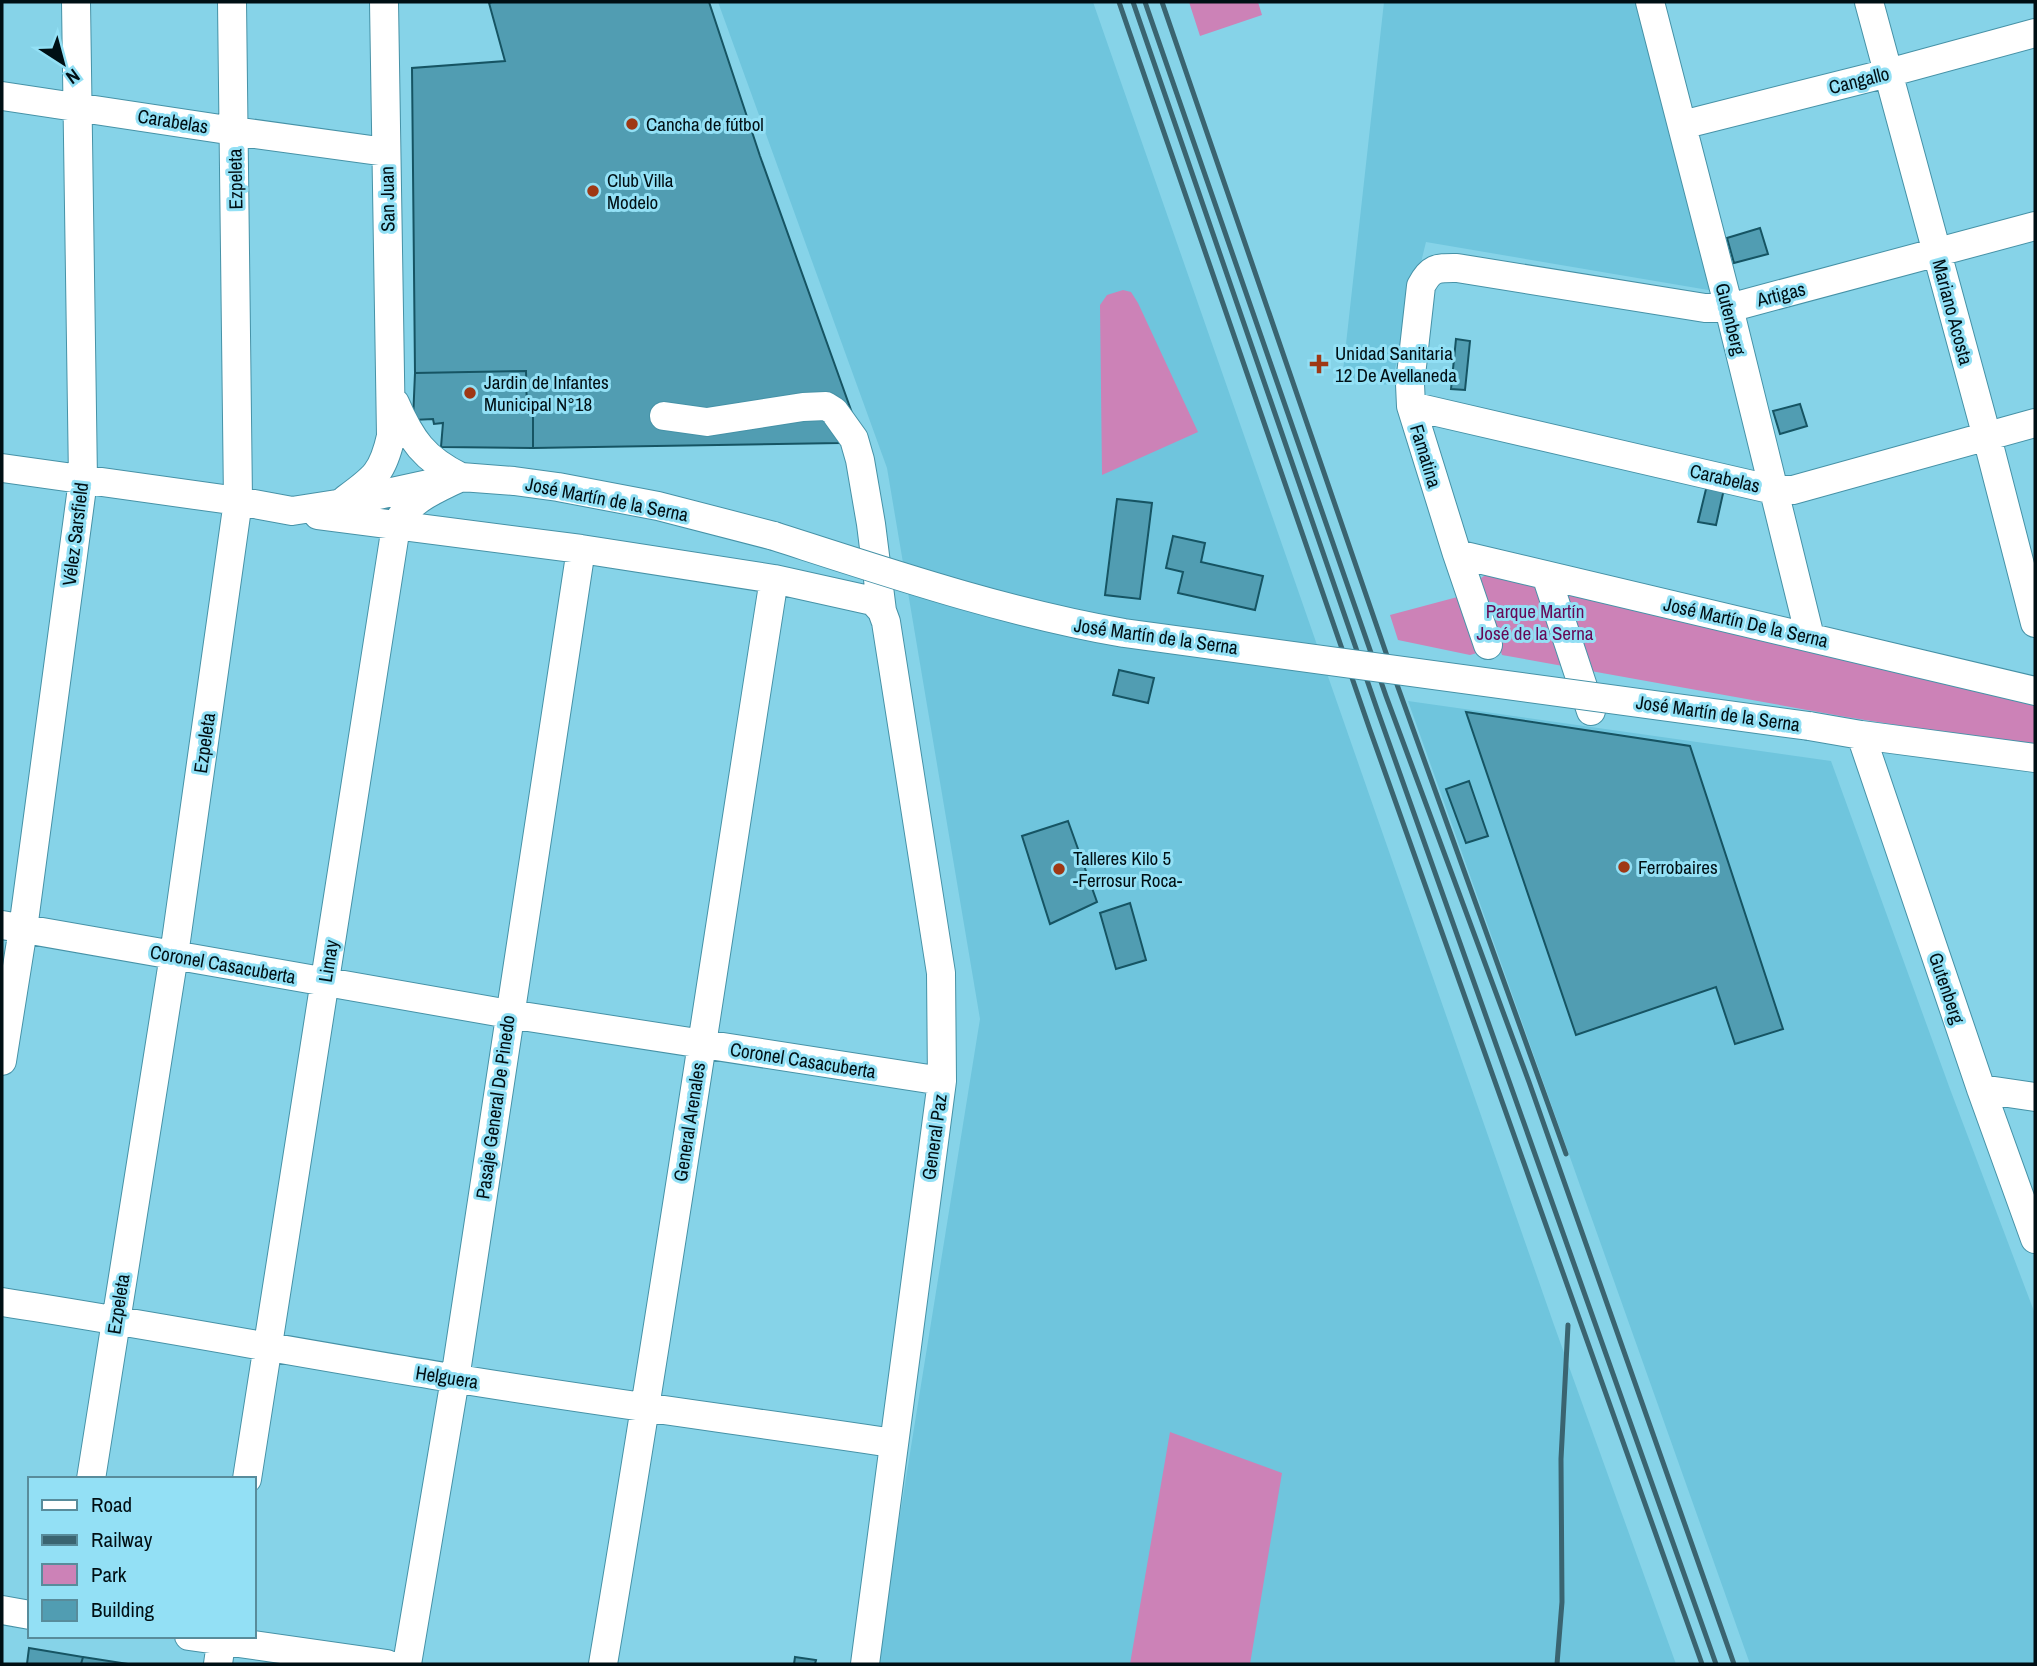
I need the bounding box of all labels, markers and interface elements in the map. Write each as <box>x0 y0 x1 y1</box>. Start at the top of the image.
north arrow <box>28 28 98 98</box>
street label: Cangallo <box>1826 60 1892 100</box>
text: N <box>61 63 85 91</box>
street label: Carabelas <box>136 103 210 139</box>
place label: Cancha de fútbol <box>646 111 764 137</box>
marker: Cancha de fútbol <box>624 116 640 132</box>
street label: Ezpeleta <box>221 148 249 210</box>
street label: San Juan <box>373 166 401 232</box>
place label: Club Villa Modelo <box>607 167 674 215</box>
marker: Club Villa Modelo <box>585 183 601 199</box>
street label: Mariano Acosta <box>1926 256 1980 368</box>
street label: Artigas <box>1753 275 1808 313</box>
street label: Gutenberg <box>1709 280 1753 358</box>
place label: Unidad Sanitaria 12 De Avellaneda <box>1335 340 1457 388</box>
marker: Unidad Sanitaria 12 De Avellaneda <box>1309 354 1329 374</box>
place label: Jardin de Infantes Municipal N°18 <box>484 369 609 417</box>
marker: Jardin de Infantes Municipal N°18 <box>462 385 478 401</box>
street label: Famatina <box>1404 421 1448 491</box>
street label: Carabelas <box>1687 457 1763 499</box>
street label: José Martín de la Serna <box>523 470 691 528</box>
street label: Vélez Sarsfield <box>56 481 94 587</box>
street label: José Martín De la Serna <box>1661 590 1831 654</box>
park label: Parque Martín José de la Serna <box>1477 598 1594 646</box>
street label: José Martín de la Serna <box>1072 612 1240 660</box>
street label: José Martín de la Serna <box>1634 689 1802 737</box>
street label: Ezpeleta <box>187 711 221 775</box>
place label: Talleres Kilo 5 -Ferrosur Roca- <box>1073 845 1182 893</box>
place label: Ferrobaires <box>1638 854 1718 880</box>
marker: Ferrobaires <box>1616 859 1632 875</box>
marker: Talleres Kilo 5 -Ferrosur Roca- <box>1051 861 1067 877</box>
street label: Coronel Casacuberta <box>148 938 298 990</box>
street label: Limay <box>312 938 344 984</box>
street label: Gutenberg <box>1923 949 1971 1027</box>
street label: Pasaje General De Pinedo <box>469 1013 521 1201</box>
street label: Coronel Casacuberta <box>728 1036 878 1084</box>
street label: General Arenales <box>667 1060 711 1183</box>
street label: General Paz <box>915 1092 953 1182</box>
street label: Ezpeleta <box>100 1272 136 1336</box>
street label: Helguera <box>414 1359 481 1395</box>
legend <box>28 1477 256 1638</box>
text: Road <box>91 1490 132 1519</box>
text: Railway <box>91 1525 153 1554</box>
text: Park <box>91 1560 127 1589</box>
text: Building <box>91 1595 155 1624</box>

